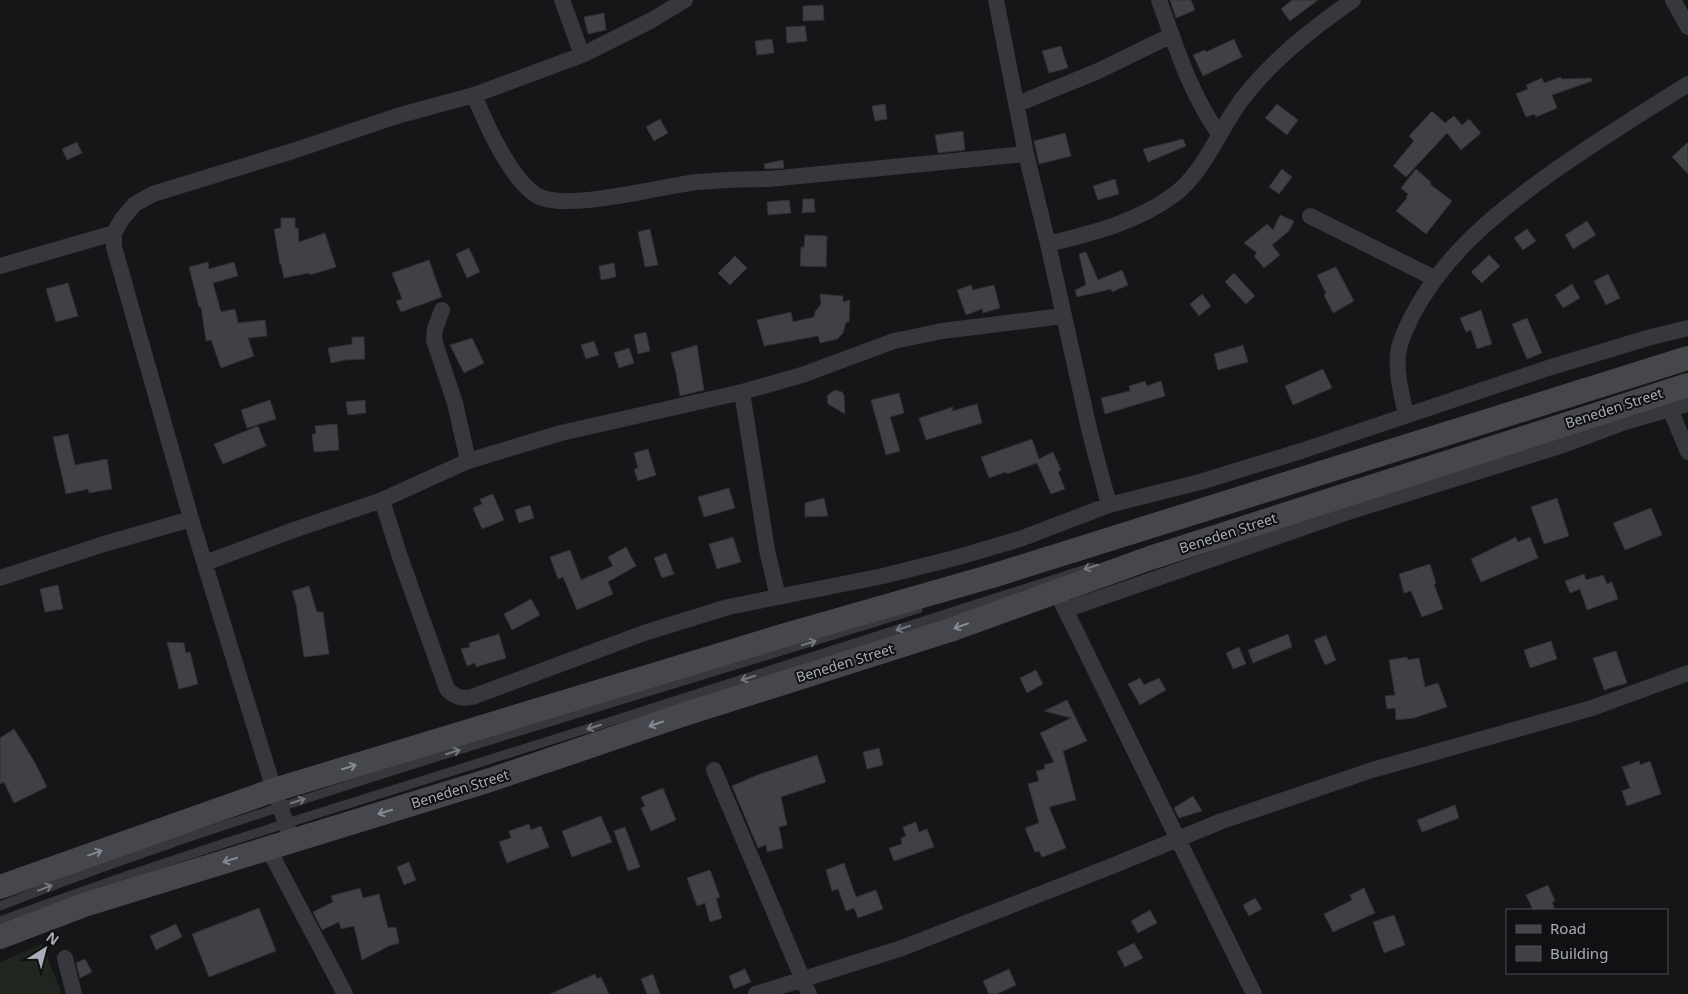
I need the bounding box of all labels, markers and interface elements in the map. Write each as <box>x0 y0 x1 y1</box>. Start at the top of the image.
street label: Beneden Street <box>1563 383 1665 432</box>
street label: Beneden Street <box>1177 508 1279 557</box>
one-way arrow <box>1084 563 1099 572</box>
one-way arrow <box>954 622 969 631</box>
one-way arrow <box>895 623 911 633</box>
one-way arrow <box>801 637 817 647</box>
street label: Beneden Street <box>794 639 896 686</box>
one-way arrow <box>741 673 757 683</box>
one-way arrow <box>648 719 664 729</box>
one-way arrow <box>586 723 602 732</box>
one-way arrow <box>445 746 461 756</box>
one-way arrow <box>340 762 356 772</box>
street label: Beneden Street <box>409 765 511 812</box>
one-way arrow <box>290 796 306 806</box>
one-way arrow <box>378 807 394 817</box>
one-way arrow <box>87 848 102 857</box>
one-way arrow <box>222 855 238 865</box>
one-way arrow <box>37 883 53 892</box>
legend <box>1506 909 1668 974</box>
text: Road <box>1550 918 1586 938</box>
north arrow <box>20 924 70 974</box>
text: N <box>43 927 63 949</box>
text: Building <box>1550 943 1608 963</box>

